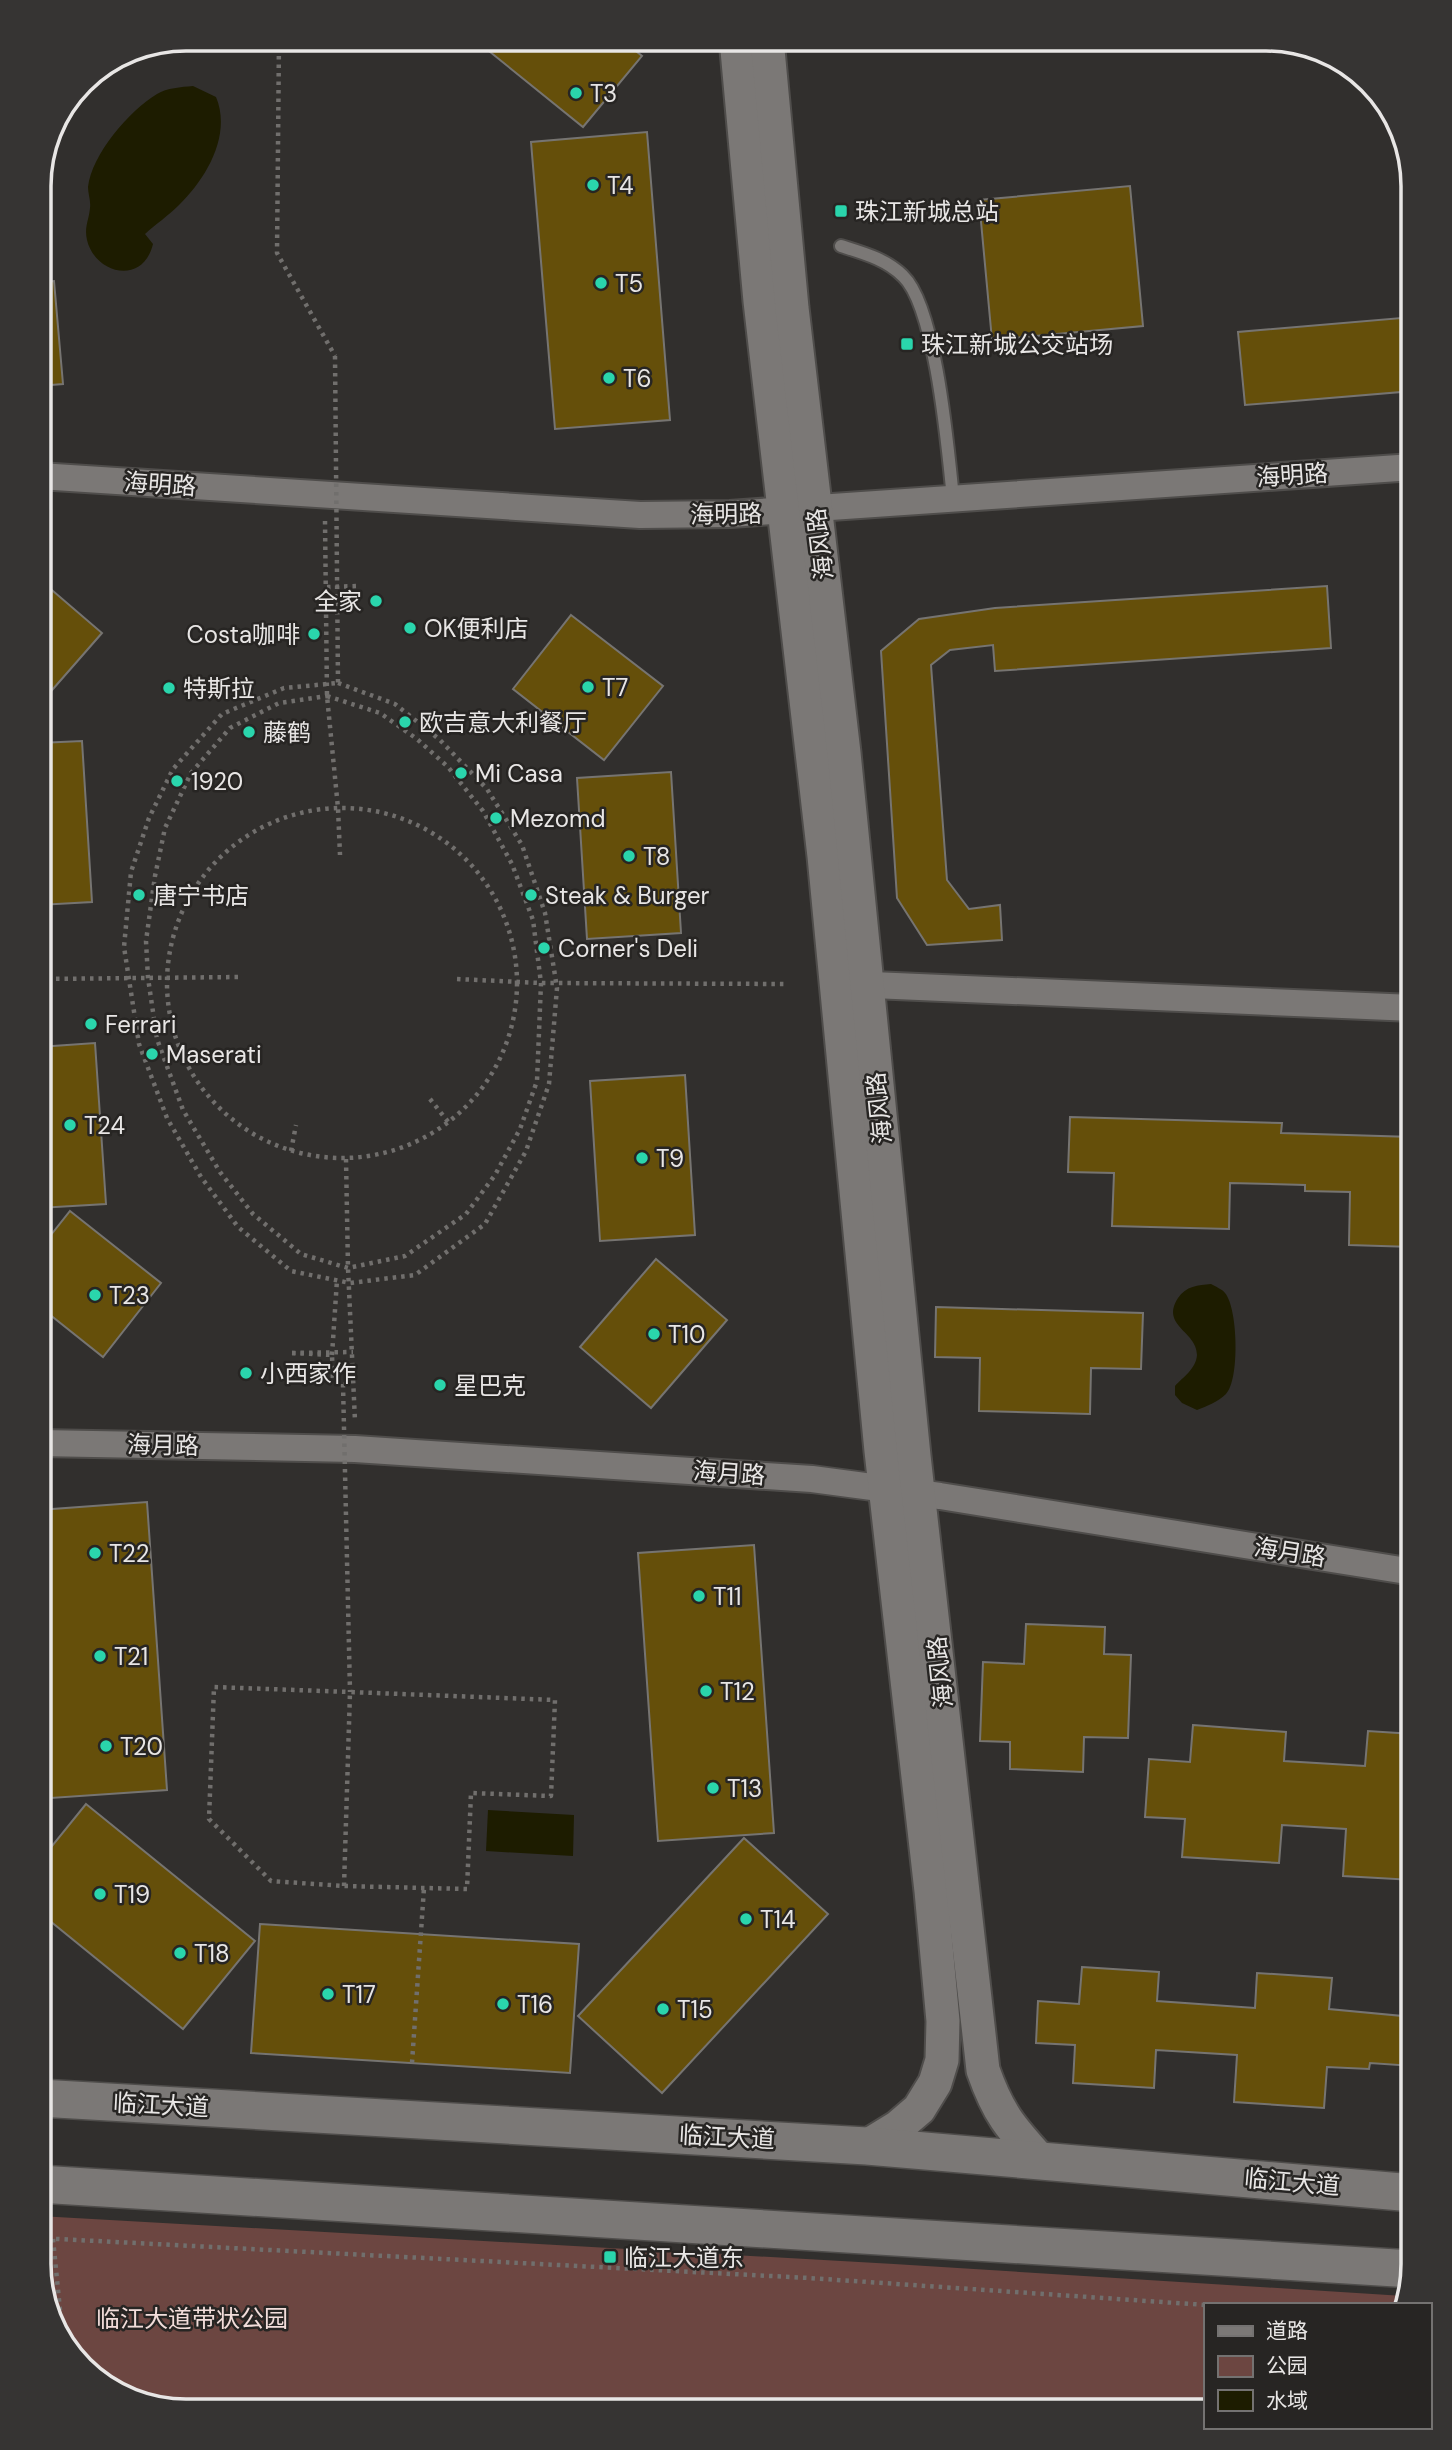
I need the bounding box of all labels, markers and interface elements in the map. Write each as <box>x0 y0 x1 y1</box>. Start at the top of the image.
place label: T3 <box>590 78 617 109</box>
marker: T3 <box>568 85 584 101</box>
place label: T4 <box>607 170 634 201</box>
marker: T4 <box>585 177 601 193</box>
place label: 珠江新城总站 <box>855 196 999 227</box>
marker: 珠江新城总站 <box>833 203 849 219</box>
place label: T5 <box>615 268 643 299</box>
marker: T5 <box>593 275 609 291</box>
place label: 珠江新城公交站场 <box>921 329 1113 360</box>
marker: 珠江新城公交站场 <box>899 336 915 352</box>
place label: T6 <box>623 363 652 394</box>
marker: T6 <box>601 370 617 386</box>
street label: 海明路 <box>1255 457 1329 493</box>
street label: 海明路 <box>123 466 197 502</box>
street label: 海明路 <box>690 498 762 530</box>
street label: 海风路 <box>800 506 840 582</box>
place label: 全家 <box>314 586 362 617</box>
marker: 全家 <box>368 593 384 609</box>
place label: OK便利店 <box>424 613 529 644</box>
place label: Costa咖啡 <box>187 619 300 650</box>
marker: OK便利店 <box>402 620 418 636</box>
marker: Costa咖啡 <box>306 626 322 642</box>
place label: T7 <box>602 672 628 703</box>
place label: 特斯拉 <box>183 673 255 704</box>
marker: T7 <box>580 679 596 695</box>
marker: 特斯拉 <box>161 680 177 696</box>
place label: 欧吉意大利餐厅 <box>419 707 587 738</box>
marker: 欧吉意大利餐厅 <box>397 714 413 730</box>
place label: 藤鹤 <box>263 717 311 748</box>
marker: 藤鹤 <box>241 724 257 740</box>
place label: Mi Casa <box>475 758 563 789</box>
marker: Mi Casa <box>453 765 469 781</box>
place label: 1920 <box>191 766 243 797</box>
marker: 1920 <box>169 773 185 789</box>
place label: Mezomd <box>510 803 605 834</box>
marker: Mezomd <box>488 810 504 826</box>
place label: T8 <box>643 841 670 872</box>
marker: T8 <box>621 848 637 864</box>
place label: 唐宁书店 <box>153 880 249 911</box>
place label: Steak & Burger <box>545 880 710 911</box>
marker: 唐宁书店 <box>131 887 147 903</box>
marker: Steak & Burger <box>523 887 539 903</box>
place label: Corner's Deli <box>558 933 698 964</box>
marker: Corner's Deli <box>536 940 552 956</box>
place label: Ferrari <box>105 1009 176 1040</box>
marker: Ferrari <box>83 1016 99 1032</box>
place label: Maserati <box>166 1039 262 1070</box>
marker: Maserati <box>144 1046 160 1062</box>
street label: 海风路 <box>860 1071 898 1145</box>
place label: T24 <box>84 1110 125 1141</box>
marker: T24 <box>62 1117 78 1133</box>
place label: T9 <box>656 1143 684 1174</box>
marker: T9 <box>634 1150 650 1166</box>
place label: T23 <box>109 1280 150 1311</box>
marker: T23 <box>87 1287 103 1303</box>
place label: T10 <box>668 1319 705 1350</box>
marker: T10 <box>646 1326 662 1342</box>
place label: 小西家作 <box>260 1358 356 1389</box>
marker: 小西家作 <box>238 1365 254 1381</box>
place label: 星巴克 <box>454 1370 526 1401</box>
marker: 星巴克 <box>432 1377 448 1393</box>
street label: 海月路 <box>127 1429 199 1461</box>
street label: 海月路 <box>692 1455 766 1491</box>
street label: 海月路 <box>1252 1531 1328 1573</box>
place label: T22 <box>109 1538 150 1569</box>
marker: T22 <box>87 1545 103 1561</box>
place label: T11 <box>713 1581 741 1612</box>
marker: T11 <box>691 1588 707 1604</box>
street label: 海风路 <box>921 1635 959 1709</box>
place label: T21 <box>114 1641 148 1672</box>
marker: T21 <box>92 1648 108 1664</box>
place label: T12 <box>720 1676 755 1707</box>
marker: T12 <box>698 1683 714 1699</box>
place label: T20 <box>120 1731 163 1762</box>
marker: T20 <box>98 1738 114 1754</box>
place label: T13 <box>727 1773 762 1804</box>
marker: T13 <box>705 1780 721 1796</box>
place label: T19 <box>114 1879 150 1910</box>
marker: T19 <box>92 1886 108 1902</box>
place label: T14 <box>760 1904 796 1935</box>
marker: T14 <box>738 1911 754 1927</box>
place label: T18 <box>194 1938 230 1969</box>
marker: T18 <box>172 1945 188 1961</box>
place label: T17 <box>342 1979 376 2010</box>
marker: T17 <box>320 1986 336 2002</box>
place label: T16 <box>517 1989 553 2020</box>
place label: T15 <box>677 1994 713 2025</box>
marker: T16 <box>495 1996 511 2012</box>
marker: T15 <box>655 2001 671 2017</box>
street label: 临江大道 <box>112 2087 210 2123</box>
street label: 临江大道 <box>678 2119 776 2155</box>
street label: 临江大道 <box>1243 2162 1341 2202</box>
place label: 临江大道东 <box>624 2242 744 2273</box>
marker: 临江大道东 <box>602 2249 618 2265</box>
park label: 临江大道带状公园 <box>96 2303 288 2334</box>
legend <box>1204 2303 1431 2429</box>
text: 道路 <box>1266 2317 1308 2345</box>
text: 公园 <box>1266 2352 1308 2380</box>
text: 水域 <box>1266 2387 1308 2415</box>

